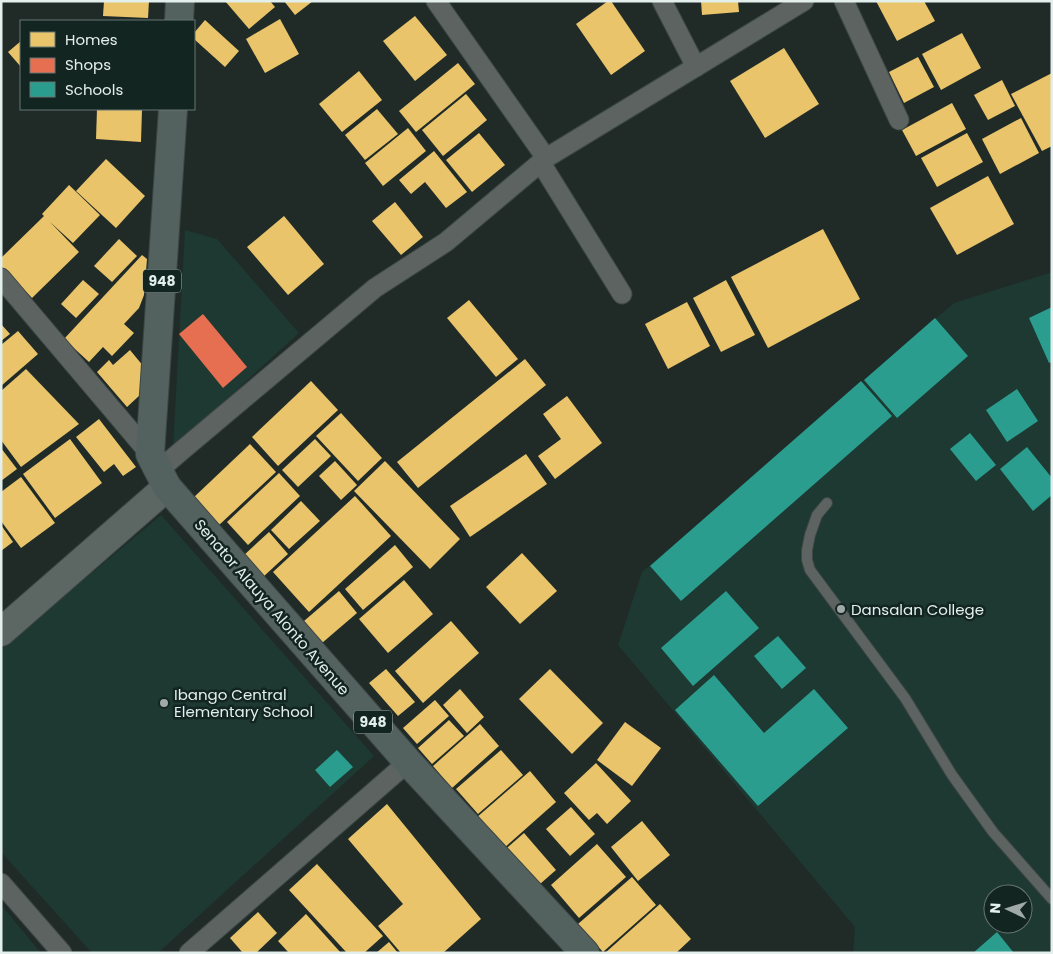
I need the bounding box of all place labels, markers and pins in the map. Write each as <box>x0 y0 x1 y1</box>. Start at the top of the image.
place label: Dansalan College <box>851 599 984 620</box>
marker: Dansalan College <box>835 603 847 615</box>
place label: Ibango Central Elementary School <box>174 684 313 722</box>
marker: Ibango Central Elementary School <box>158 697 170 709</box>

